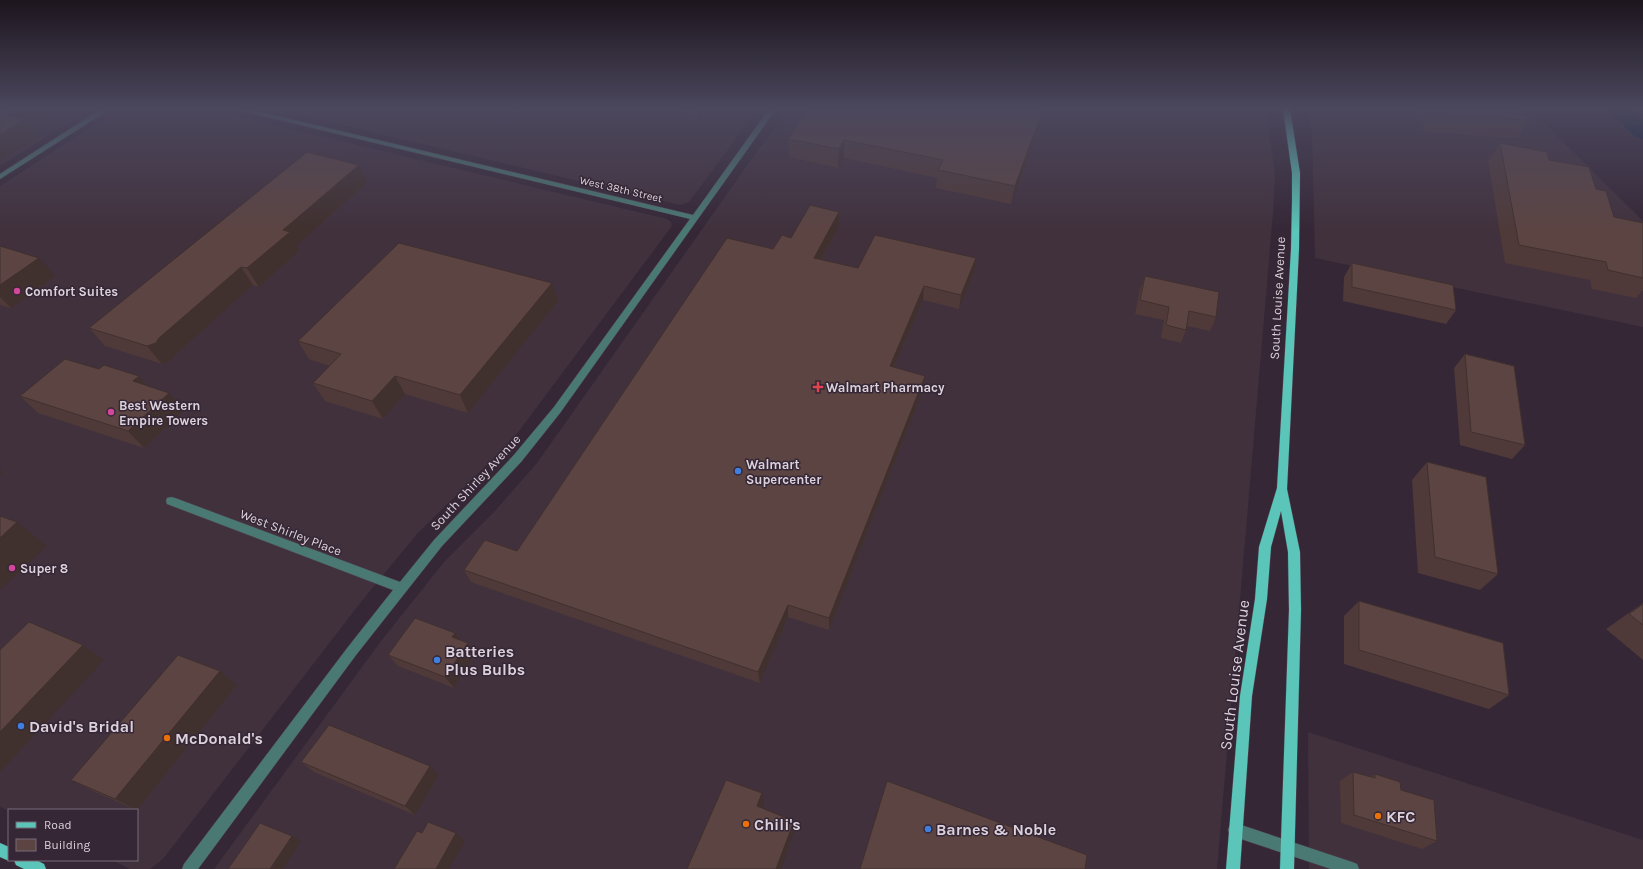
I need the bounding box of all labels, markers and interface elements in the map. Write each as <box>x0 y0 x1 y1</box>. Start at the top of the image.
street label: West 38th Street <box>578 174 664 205</box>
street label: South Louise Avenue <box>1267 236 1288 360</box>
place label: Comfort Suites <box>25 284 118 299</box>
marker: Comfort Suites <box>12 286 22 296</box>
place label: Walmart Pharmacy <box>826 380 945 395</box>
marker: Walmart Pharmacy <box>813 382 823 392</box>
place label: Best Western Empire Towers <box>119 398 208 428</box>
marker: Best Western Empire Towers <box>106 407 116 417</box>
street label: South Shirley Avenue <box>427 431 524 533</box>
place label: Walmart Supercenter <box>746 457 822 487</box>
marker: Walmart Supercenter <box>733 466 743 476</box>
street label: West Shirley Place <box>238 506 344 559</box>
place label: Super 8 <box>20 561 68 576</box>
marker: Super 8 <box>7 563 17 573</box>
street label: South Louise Avenue <box>1216 599 1253 751</box>
place label: Batteries Plus Bulbs <box>445 642 525 679</box>
marker: Batteries Plus Bulbs <box>432 655 442 665</box>
place label: David's Bridal <box>29 717 134 736</box>
marker: David's Bridal <box>16 721 26 731</box>
place label: McDonald's <box>175 729 263 748</box>
marker: McDonald's <box>162 733 172 743</box>
place label: KFC <box>1386 807 1415 826</box>
legend <box>8 809 138 861</box>
marker: KFC <box>1373 811 1383 821</box>
place label: Chili's <box>754 815 801 834</box>
text: Road <box>44 818 72 832</box>
marker: Chili's <box>741 819 751 829</box>
place label: Barnes & Noble <box>936 820 1056 839</box>
marker: Barnes & Noble <box>923 824 933 834</box>
text: Building <box>44 838 91 852</box>

